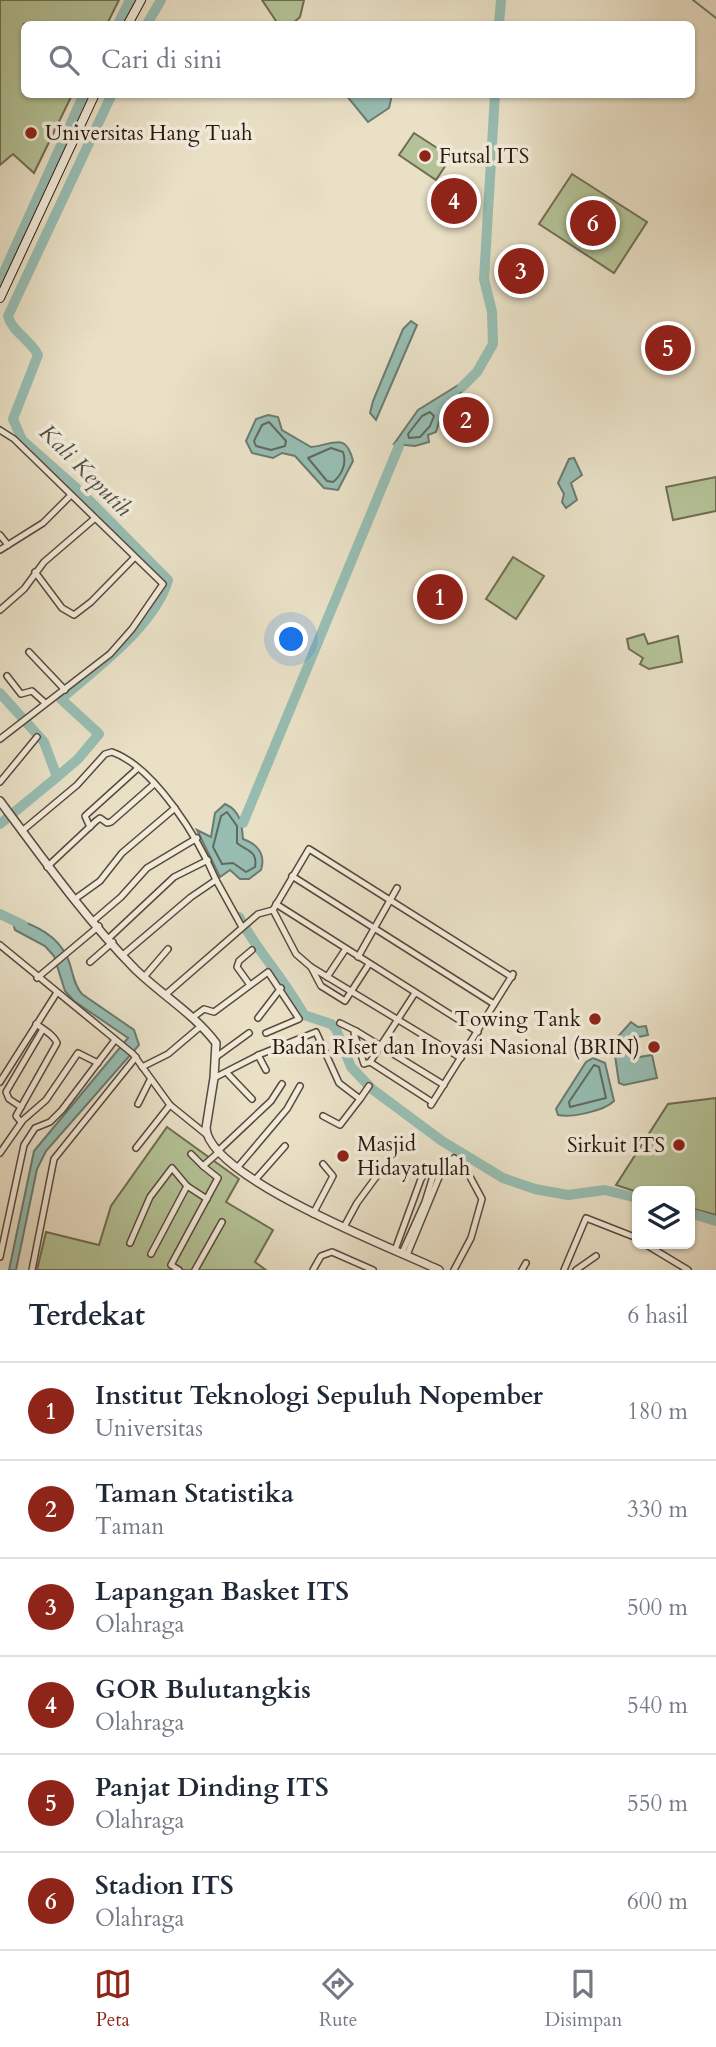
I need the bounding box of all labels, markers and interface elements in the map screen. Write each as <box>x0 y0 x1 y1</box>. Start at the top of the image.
search box <box>21 21 695 98</box>
icon: search <box>45 41 83 79</box>
text: Cari di sini <box>101 42 222 77</box>
place label: Universitas Hang Tuah <box>45 119 253 148</box>
marker: Universitas Hang Tuah <box>23 125 39 141</box>
place label: Futsal ITS <box>439 142 529 171</box>
marker: Futsal ITS <box>417 148 433 164</box>
pin: 4 <box>431 175 477 227</box>
pin: 6 <box>570 197 616 249</box>
pin: 3 <box>498 245 544 297</box>
pin: 5 <box>645 322 691 374</box>
pin: 2 <box>443 394 489 446</box>
water label: Kali Keputih <box>32 417 139 524</box>
pin: 1 <box>417 571 463 623</box>
your location <box>274 622 308 656</box>
place label: Towing Tank <box>455 1005 582 1034</box>
marker: Towing Tank <box>587 1011 603 1027</box>
place label: Badan RIset dan Inovasi Nasional (BRIN) <box>271 1033 640 1062</box>
marker: Badan RIset dan Inovasi Nasional (BRIN) <box>646 1039 662 1055</box>
place label: Masjid Hidayatullah <box>357 1130 471 1183</box>
place label: Sirkuit ITS <box>567 1131 665 1160</box>
marker: Sirkuit ITS <box>671 1137 687 1153</box>
marker: Masjid Hidayatullah <box>335 1148 351 1164</box>
map controls <box>632 1186 695 1249</box>
button: layers <box>632 1186 695 1249</box>
text: Terdekat <box>28 1295 145 1336</box>
text: 6 hasil <box>627 1300 688 1331</box>
text: Institut Teknologi Sepuluh Nopember <box>95 1378 543 1413</box>
text: 1 <box>45 1396 57 1427</box>
text: 180 m <box>627 1396 688 1427</box>
text: Universitas <box>95 1413 203 1444</box>
text: Taman Statistika <box>95 1476 294 1511</box>
text: 2 <box>45 1494 57 1525</box>
text: 330 m <box>627 1494 688 1525</box>
text: Taman <box>95 1511 164 1542</box>
text: Lapangan Basket ITS <box>95 1574 349 1609</box>
text: 3 <box>45 1592 57 1623</box>
text: 500 m <box>627 1592 688 1623</box>
text: Olahraga <box>95 1609 184 1640</box>
text: GOR Bulutangkis <box>95 1672 311 1707</box>
text: 4 <box>45 1690 57 1721</box>
text: 540 m <box>627 1690 688 1721</box>
text: Olahraga <box>95 1707 184 1738</box>
text: Panjat Dinding ITS <box>95 1770 329 1805</box>
text: 5 <box>45 1788 57 1819</box>
text: 550 m <box>627 1788 688 1819</box>
text: Olahraga <box>95 1805 184 1836</box>
text: Stadion ITS <box>95 1868 234 1903</box>
text: 6 <box>45 1886 57 1917</box>
text: 600 m <box>627 1886 688 1917</box>
text: Olahraga <box>95 1903 184 1934</box>
tab: Peta <box>94 1965 132 2033</box>
tab: Rute <box>319 1965 357 2033</box>
tab: Disimpan <box>545 1965 622 2033</box>

